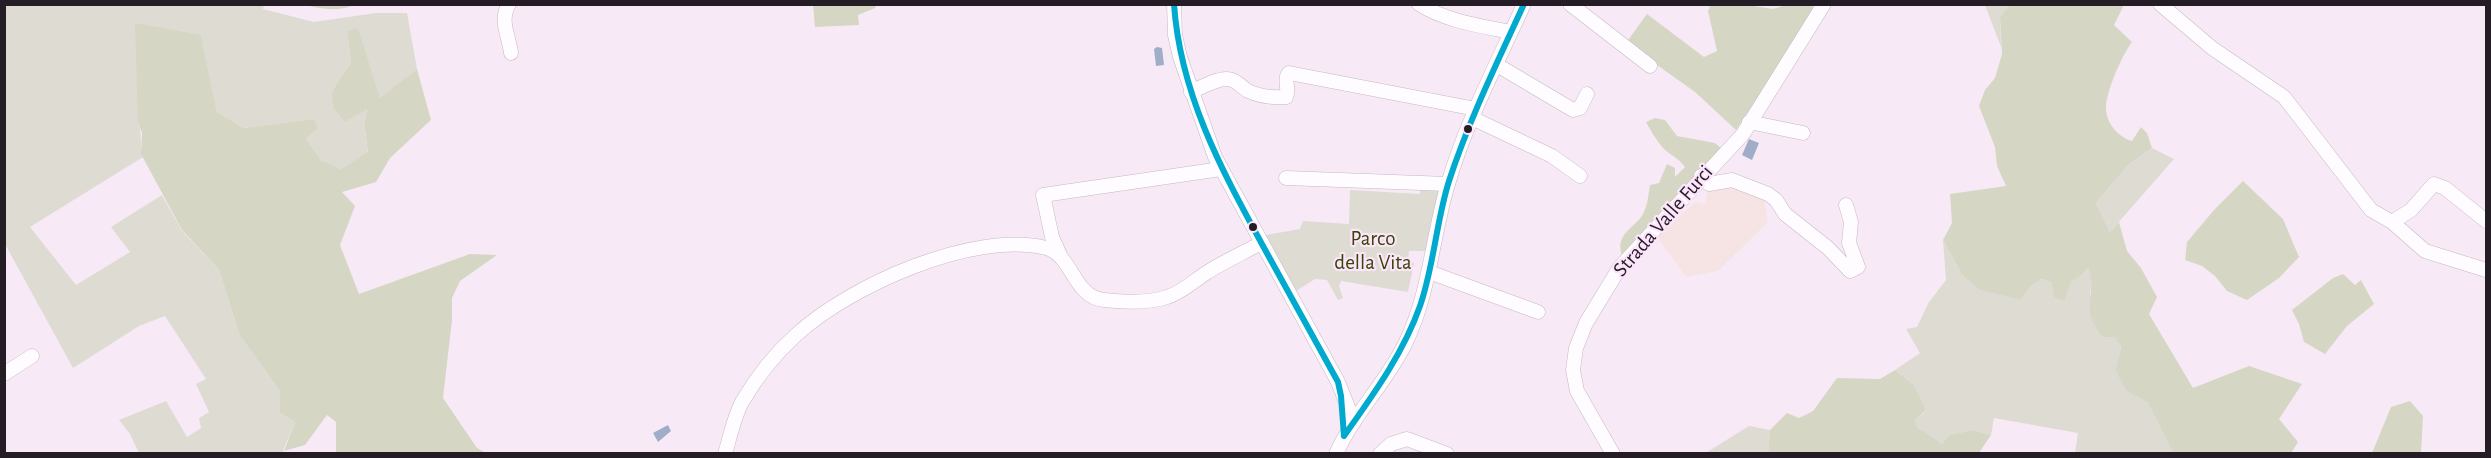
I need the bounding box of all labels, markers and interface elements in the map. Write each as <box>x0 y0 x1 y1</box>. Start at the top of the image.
unlabelled marker <box>1462 123 1474 135</box>
street label: Strada Valle Furci <box>1608 160 1718 282</box>
unlabelled marker <box>1247 221 1259 233</box>
park label: Parco della Vita <box>1334 226 1412 276</box>

